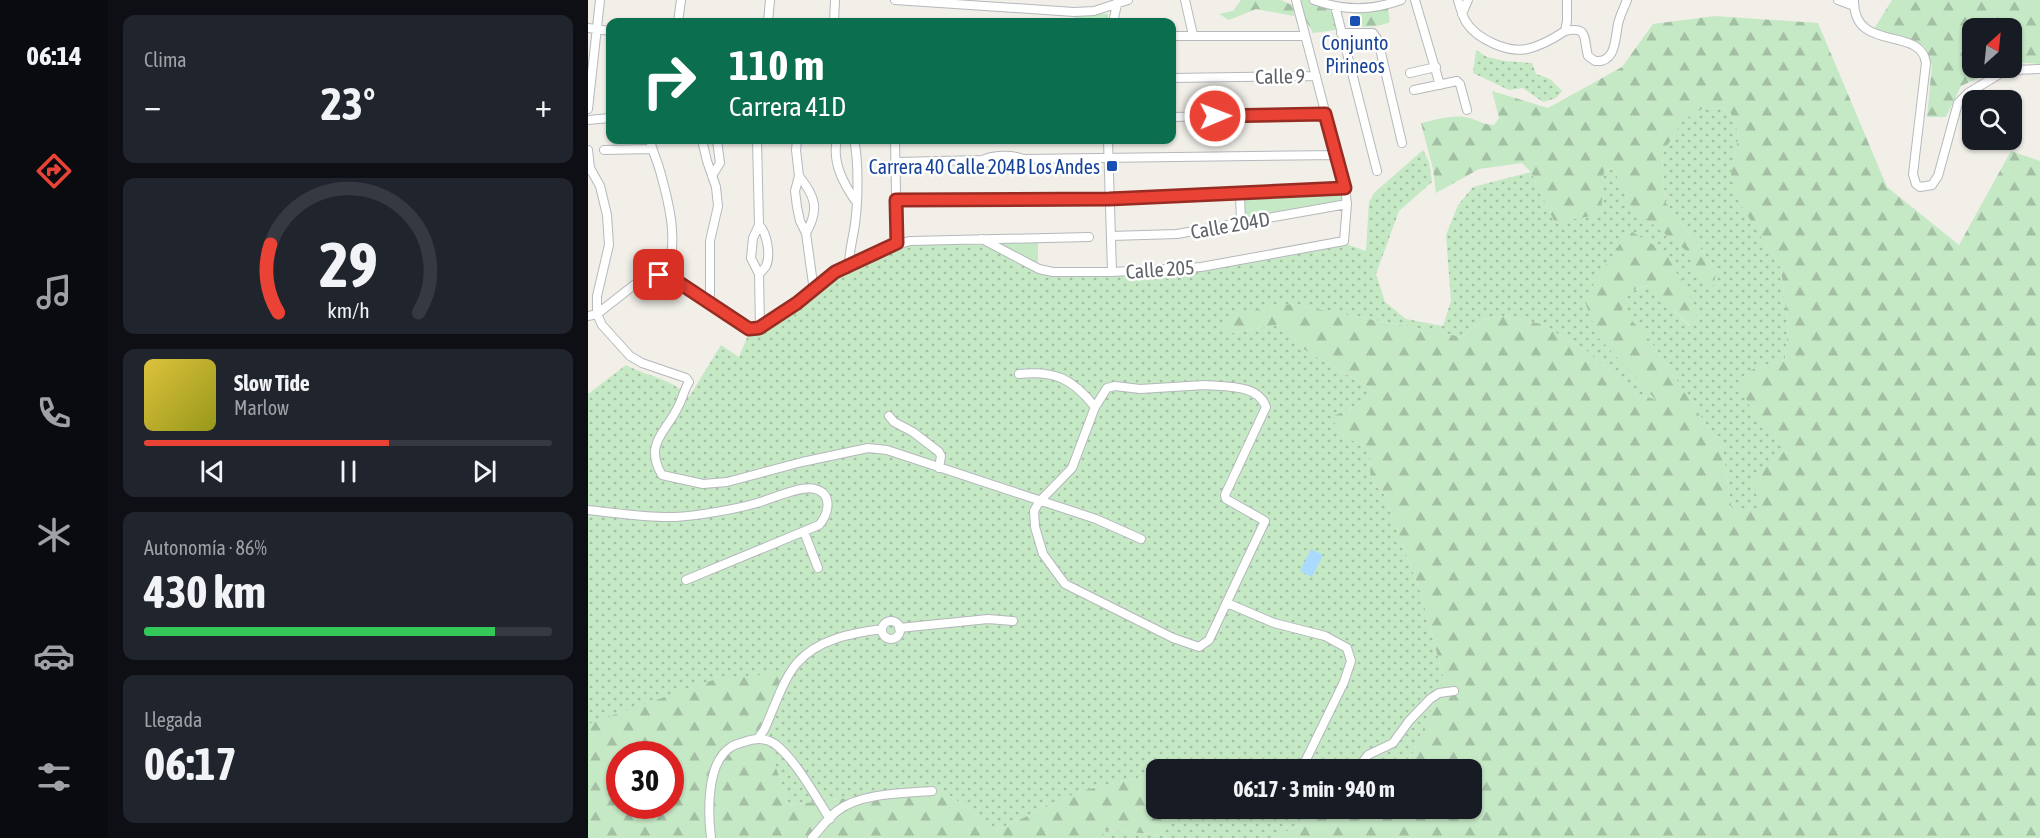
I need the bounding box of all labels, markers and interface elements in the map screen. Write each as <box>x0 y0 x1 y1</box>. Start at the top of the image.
marker: Conjunto Pirineos <box>1348 14 1362 28</box>
north arrow <box>1962 18 2022 78</box>
map controls <box>1962 18 2022 150</box>
place label: Conjunto Pirineos <box>1321 31 1389 77</box>
text: 06:14 <box>26 40 82 71</box>
text: 110 m <box>729 41 824 89</box>
icon: right <box>630 42 708 120</box>
text: Clima <box>144 48 187 71</box>
street label: Calle 9 <box>1255 64 1305 88</box>
text: 23° <box>321 78 375 130</box>
position arrow <box>1183 84 1247 148</box>
text: − <box>144 86 161 124</box>
text: + <box>535 86 552 124</box>
button: search <box>1962 90 2022 150</box>
text: Carrera 41D <box>729 91 846 122</box>
icon: directions <box>33 150 75 192</box>
place label: Carrera 40 Calle 204B Los Andes <box>869 155 1100 178</box>
marker: Carrera 40 Calle 204B Los Andes <box>1105 159 1119 173</box>
street label: Calle 204D <box>1189 207 1271 243</box>
text: 29 <box>319 229 377 300</box>
pin <box>633 249 684 300</box>
street label: Calle 205 <box>1125 255 1195 283</box>
icon: arrive <box>642 258 675 291</box>
icon: music <box>33 271 75 313</box>
text: km/h <box>327 298 369 323</box>
text: Slow Tide <box>234 370 310 396</box>
icon: phone <box>33 392 75 434</box>
text: Marlow <box>234 396 289 419</box>
icon: previous <box>196 455 229 488</box>
icon: pause <box>332 455 365 488</box>
icon: next <box>468 455 501 488</box>
icon: climate <box>33 514 75 556</box>
text: Autonomía · 86% <box>144 536 267 559</box>
text: 430 km <box>144 566 266 618</box>
icon: car <box>33 635 75 677</box>
text: Llegada <box>144 708 202 731</box>
text: 06:17 <box>144 738 237 790</box>
speed limit sign: 30 <box>606 741 684 819</box>
icon: filters <box>33 756 75 798</box>
text: 06:17 · 3 min · 940 m <box>1233 776 1395 802</box>

